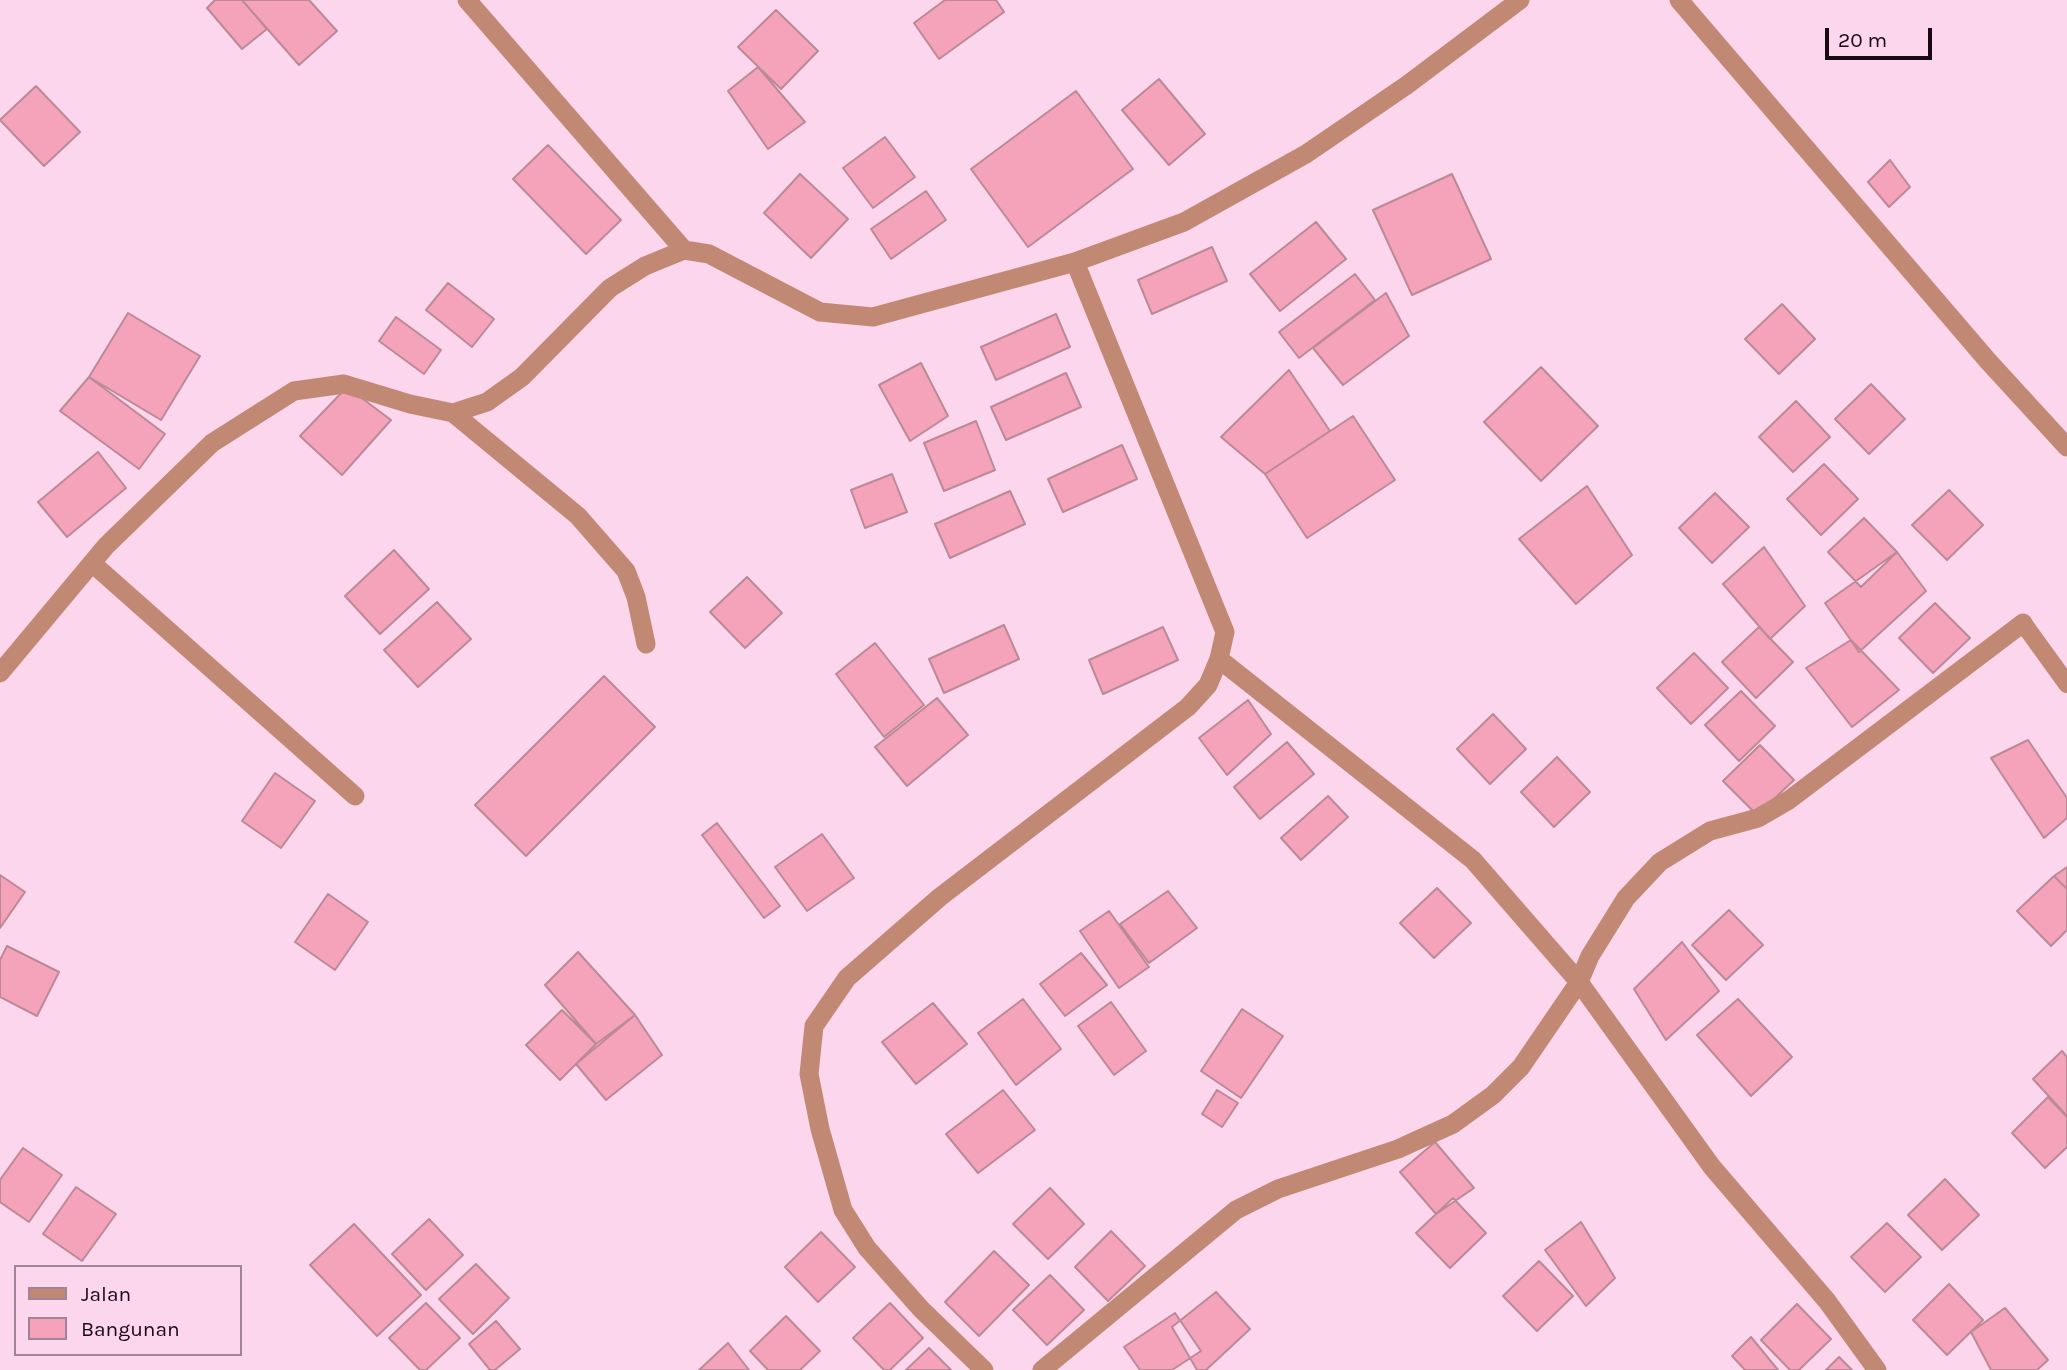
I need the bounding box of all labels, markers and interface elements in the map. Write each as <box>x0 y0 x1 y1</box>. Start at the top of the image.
scale bar <box>1829 14 1936 58</box>
text: 20 m <box>1838 28 1887 52</box>
legend <box>14 1265 242 1356</box>
text: Jalan <box>81 1282 131 1306</box>
text: Bangunan <box>81 1317 180 1341</box>

